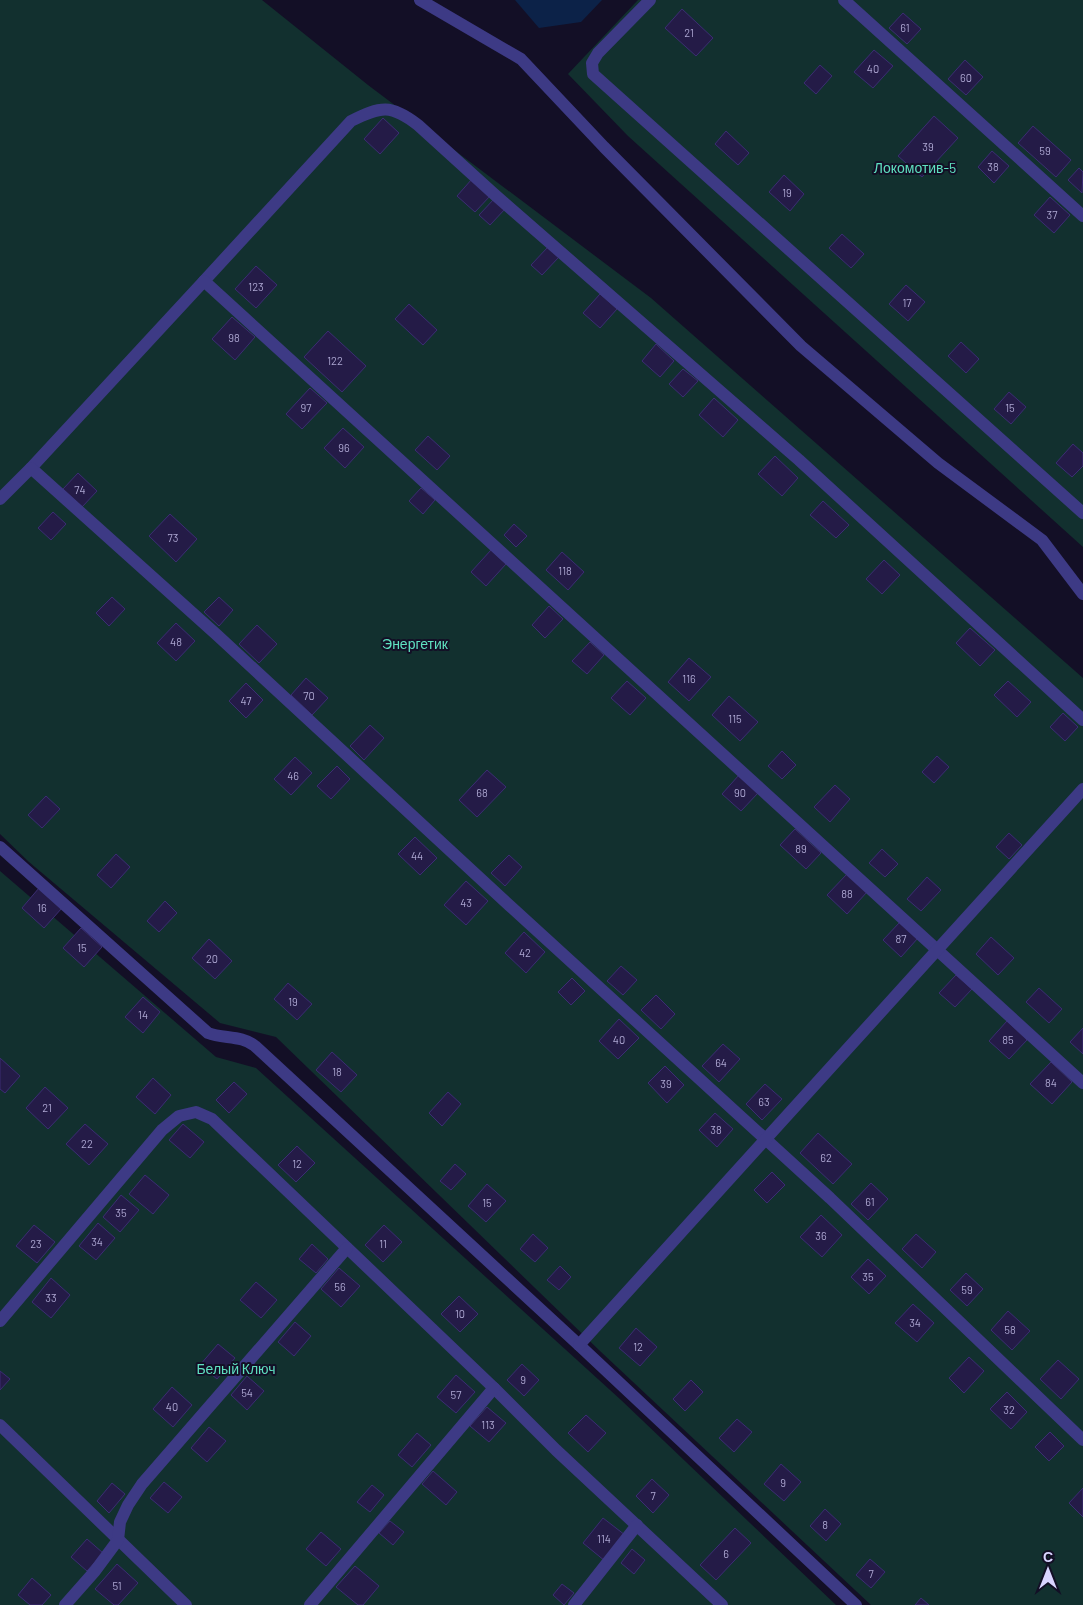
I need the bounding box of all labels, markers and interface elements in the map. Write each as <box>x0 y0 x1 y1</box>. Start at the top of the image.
house number: 61 <box>900 21 910 34</box>
house number: 21 <box>684 26 694 39</box>
house number: 40 <box>867 62 879 75</box>
house number: 60 <box>960 71 972 84</box>
house number: 39 <box>922 140 934 153</box>
house number: 59 <box>1039 144 1051 157</box>
park label: Локомотив-5 <box>874 159 956 176</box>
house number: 38 <box>987 160 999 173</box>
house number: 19 <box>782 186 792 199</box>
house number: 37 <box>1047 208 1057 221</box>
house number: 123 <box>248 280 264 293</box>
house number: 17 <box>902 296 912 309</box>
house number: 98 <box>228 331 240 344</box>
house number: 122 <box>327 354 343 367</box>
house number: 97 <box>301 401 311 414</box>
house number: 15 <box>1005 401 1015 414</box>
house number: 96 <box>338 441 350 454</box>
house number: 74 <box>74 483 86 496</box>
house number: 73 <box>168 531 178 544</box>
house number: 118 <box>558 564 572 577</box>
house number: 48 <box>170 635 182 648</box>
park label: Энергетик <box>382 635 449 652</box>
house number: 116 <box>682 672 696 685</box>
house number: 70 <box>303 689 315 702</box>
house number: 47 <box>241 694 251 707</box>
house number: 115 <box>728 712 742 725</box>
house number: 46 <box>287 769 299 782</box>
house number: 68 <box>476 786 488 799</box>
house number: 90 <box>734 786 746 799</box>
house number: 89 <box>795 842 807 855</box>
house number: 44 <box>411 849 423 862</box>
house number: 88 <box>841 887 853 900</box>
house number: 43 <box>460 896 472 909</box>
house number: 16 <box>37 901 47 914</box>
house number: 87 <box>896 932 906 945</box>
house number: 15 <box>77 941 87 954</box>
house number: 42 <box>519 946 531 959</box>
house number: 20 <box>206 952 218 965</box>
house number: 19 <box>288 995 298 1008</box>
house number: 14 <box>138 1008 148 1021</box>
house number: 40 <box>613 1033 625 1046</box>
house number: 85 <box>1002 1033 1014 1046</box>
house number: 64 <box>715 1056 727 1069</box>
house number: 18 <box>332 1065 342 1078</box>
house number: 84 <box>1045 1076 1057 1089</box>
house number: 39 <box>660 1077 672 1090</box>
house number: 63 <box>758 1095 770 1108</box>
house number: 21 <box>42 1101 52 1114</box>
house number: 38 <box>710 1123 722 1136</box>
house number: 22 <box>81 1137 93 1150</box>
house number: 62 <box>820 1151 832 1164</box>
house number: 12 <box>292 1157 302 1170</box>
house number: 61 <box>865 1195 875 1208</box>
house number: 15 <box>482 1196 492 1209</box>
house number: 35 <box>115 1206 127 1219</box>
house number: 36 <box>815 1229 827 1242</box>
house number: 34 <box>91 1235 103 1248</box>
house number: 23 <box>30 1237 42 1250</box>
house number: 11 <box>379 1237 387 1250</box>
house number: 35 <box>862 1270 874 1283</box>
house number: 56 <box>334 1280 346 1293</box>
house number: 59 <box>961 1283 973 1296</box>
house number: 33 <box>45 1291 57 1304</box>
house number: 10 <box>455 1307 465 1320</box>
house number: 34 <box>909 1316 921 1329</box>
house number: 58 <box>1004 1323 1016 1336</box>
house number: 12 <box>633 1340 643 1353</box>
park label: Белый Ключ <box>196 1360 276 1377</box>
house number: 9 <box>520 1373 526 1386</box>
house number: 54 <box>241 1386 253 1399</box>
house number: 57 <box>451 1388 461 1401</box>
house number: 40 <box>166 1400 178 1413</box>
house number: 32 <box>1003 1403 1015 1416</box>
house number: 113 <box>481 1418 495 1431</box>
house number: 9 <box>780 1476 786 1489</box>
house number: 7 <box>650 1489 656 1502</box>
house number: 8 <box>822 1518 828 1531</box>
house number: 114 <box>597 1532 611 1545</box>
north arrow <box>1023 1545 1073 1595</box>
house number: 6 <box>723 1547 729 1560</box>
text: С <box>1043 1548 1053 1565</box>
house number: 7 <box>868 1567 874 1580</box>
house number: 51 <box>112 1579 122 1592</box>

